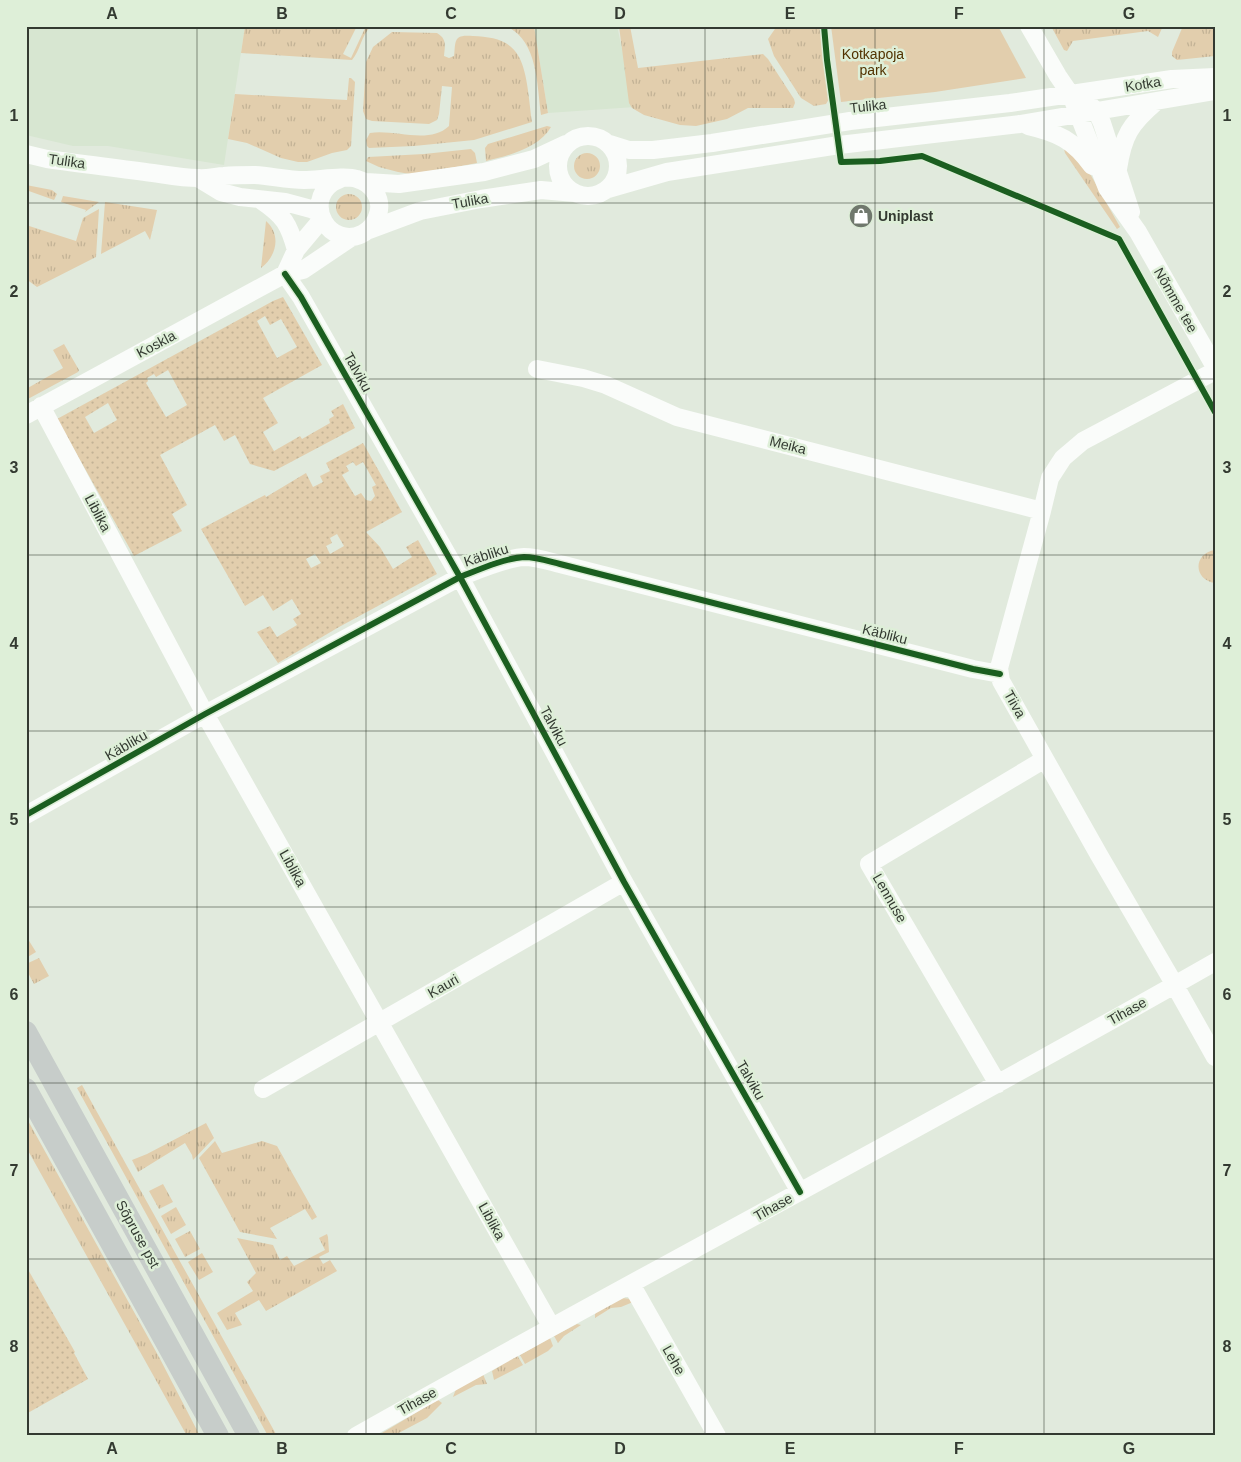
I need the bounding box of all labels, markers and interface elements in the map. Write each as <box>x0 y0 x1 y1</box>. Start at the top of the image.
text: A <box>106 5 118 22</box>
text: B <box>276 5 288 22</box>
text: C <box>445 5 457 22</box>
text: D <box>614 5 626 22</box>
text: E <box>785 5 796 22</box>
text: F <box>954 5 964 22</box>
text: G <box>1123 5 1135 22</box>
park label: Kotkapoja park <box>842 46 904 78</box>
street label: Kotka <box>1124 73 1162 95</box>
street label: Tulika <box>849 96 887 116</box>
text: 1 <box>10 107 19 124</box>
text: 1 <box>1223 107 1232 124</box>
street label: Tulika <box>48 151 87 172</box>
street label: Tulika <box>450 190 490 212</box>
shop icon: Uniplast <box>848 203 874 229</box>
place label: Uniplast <box>878 208 934 224</box>
street label: Nõmme tee <box>1151 265 1201 336</box>
text: 2 <box>10 283 19 300</box>
text: 2 <box>1223 283 1232 300</box>
street label: Koskla <box>134 327 178 361</box>
street label: Talviku <box>341 349 375 395</box>
street label: Meika <box>768 433 808 457</box>
text: 3 <box>10 459 19 476</box>
text: 3 <box>1223 459 1232 476</box>
street label: Liblika <box>82 492 114 534</box>
street label: Käbliku <box>462 540 510 570</box>
street label: Käbliku <box>861 621 909 647</box>
text: 4 <box>10 635 19 652</box>
text: 4 <box>1223 635 1232 652</box>
street label: Tiiva <box>1001 687 1029 721</box>
street label: Talviku <box>537 703 571 749</box>
street label: Käbliku <box>102 727 150 763</box>
text: 5 <box>10 811 19 828</box>
text: 5 <box>1223 811 1232 828</box>
street label: Liblika <box>276 847 310 889</box>
street label: Lennuse <box>870 871 910 925</box>
street label: Kauri <box>425 971 461 1001</box>
text: 6 <box>10 986 19 1003</box>
text: 6 <box>1223 986 1232 1003</box>
street label: Tihase <box>1105 994 1149 1028</box>
street label: Talviku <box>733 1057 769 1103</box>
text: 7 <box>10 1162 19 1179</box>
text: 7 <box>1223 1162 1232 1179</box>
street label: Tihase <box>751 1190 795 1224</box>
street label: Sõpruse pst <box>113 1197 163 1271</box>
street label: Liblika <box>475 1200 509 1242</box>
text: 8 <box>10 1338 19 1355</box>
text: 8 <box>1223 1338 1232 1355</box>
street label: Lehe <box>659 1343 689 1378</box>
street label: Tihase <box>395 1384 439 1418</box>
text: A <box>106 1440 118 1457</box>
text: B <box>276 1440 288 1457</box>
text: C <box>445 1440 457 1457</box>
text: D <box>614 1440 626 1457</box>
text: E <box>785 1440 796 1457</box>
text: F <box>954 1440 964 1457</box>
text: G <box>1123 1440 1135 1457</box>

